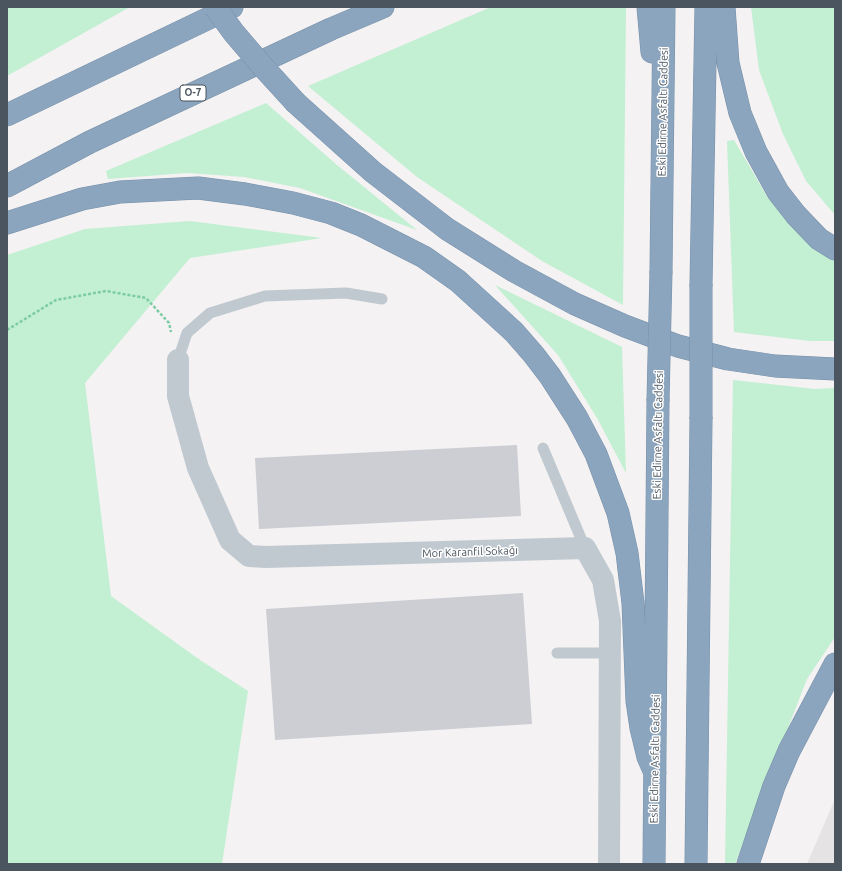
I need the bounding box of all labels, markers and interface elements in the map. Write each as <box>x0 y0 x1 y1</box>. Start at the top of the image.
street label: Eski Edirne Asfaltı Caddesi <box>655 47 671 177</box>
road number: O-7 <box>180 85 206 101</box>
street label: Eski Edirne Asfaltı Caddesi <box>650 370 666 500</box>
street label: Mor Karanfil Sokağı <box>422 544 518 560</box>
street label: Eski Edirne Asfaltı Caddesi <box>647 694 663 824</box>

